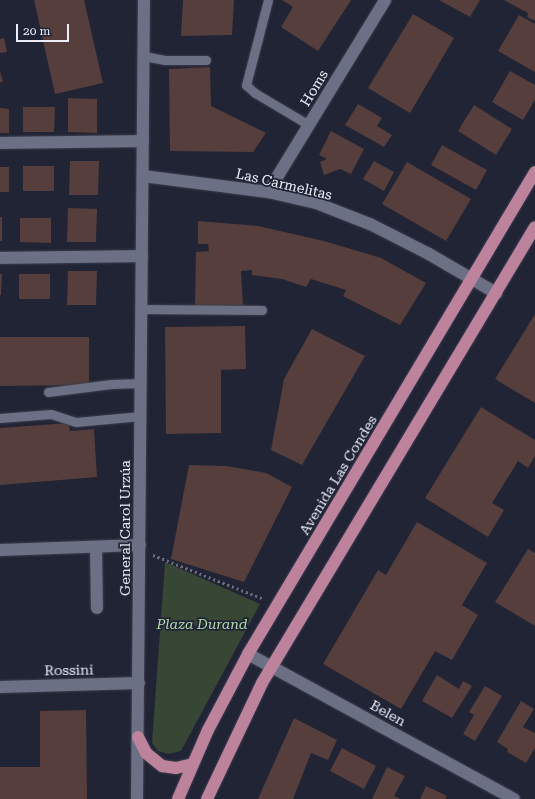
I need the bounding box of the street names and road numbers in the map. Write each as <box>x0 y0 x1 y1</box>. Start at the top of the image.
street label: Homs <box>297 67 331 109</box>
street label: Las Carmelitas <box>234 165 334 203</box>
street label: Avenida Las Condes <box>296 412 380 538</box>
street label: General Carol Urzúa <box>117 460 133 596</box>
street label: Rossini <box>44 661 94 679</box>
street label: Belen <box>367 696 409 730</box>

